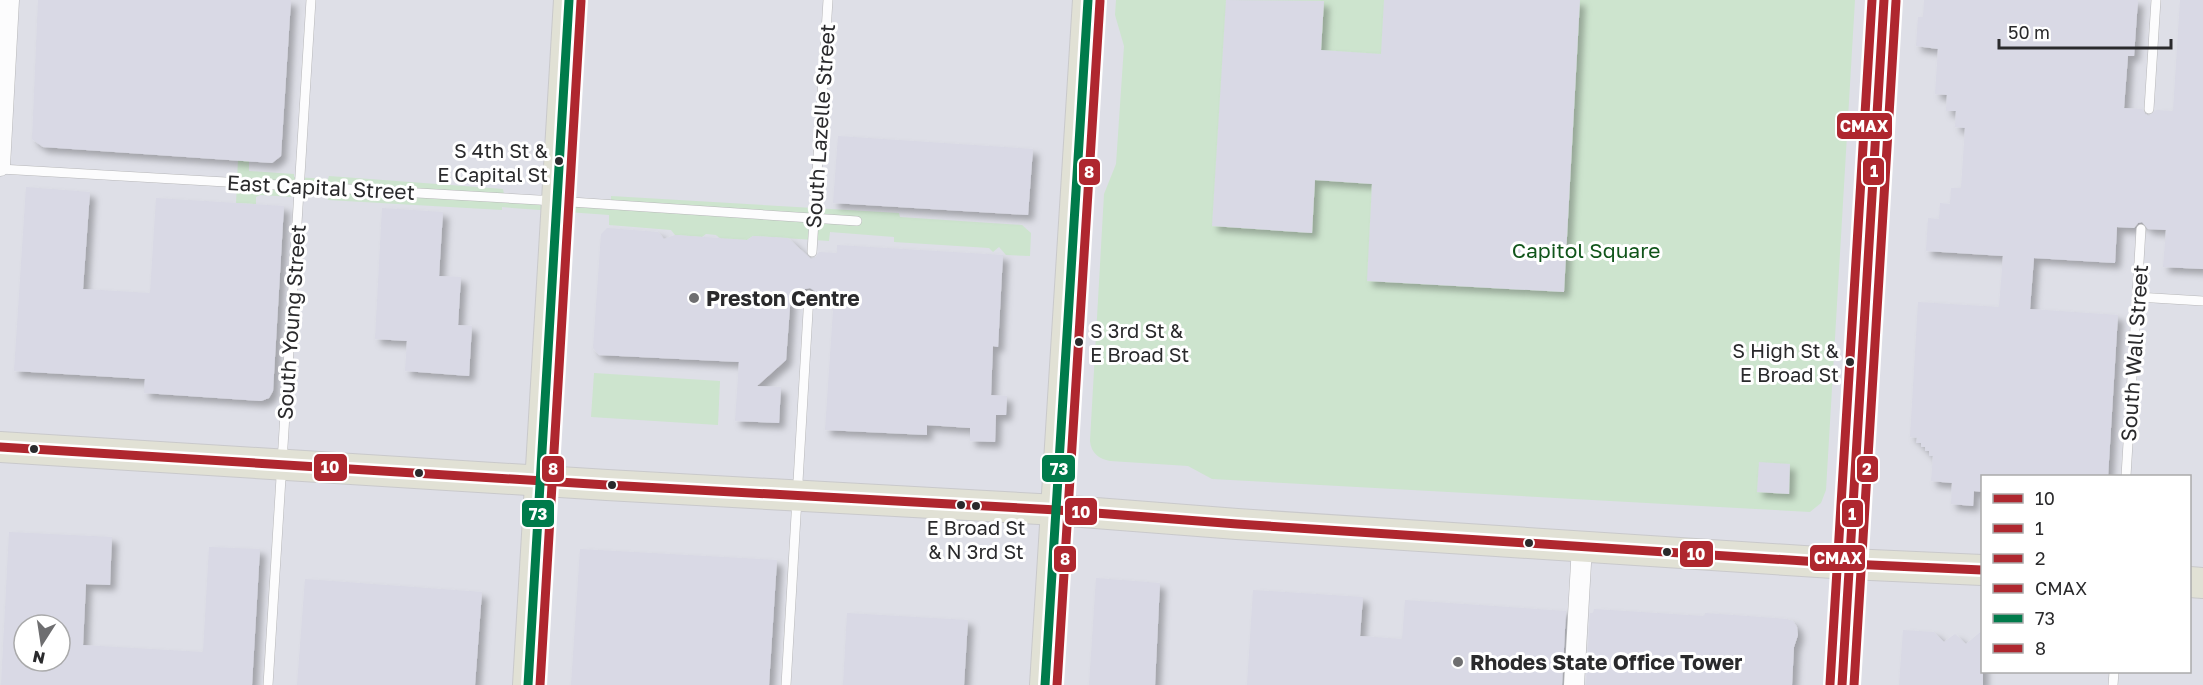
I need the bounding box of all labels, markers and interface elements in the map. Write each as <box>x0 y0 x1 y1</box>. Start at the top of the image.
scale bar <box>1999 12 2172 50</box>
text: 50 m <box>2008 21 2050 43</box>
street label: South Lazelle Street <box>800 23 840 229</box>
line badge: CMAX <box>1836 112 1893 140</box>
text: CMAX <box>1840 116 1889 136</box>
place label: S 4th St & E Capital St <box>437 138 549 186</box>
marker: S 4th St & E Capital St <box>553 155 565 167</box>
line badge: 1 <box>1862 157 1885 186</box>
line badge: 8 <box>1078 158 1101 186</box>
text: 1 <box>1870 161 1878 181</box>
text: 8 <box>1084 162 1094 182</box>
street label: East Capital Street <box>226 169 416 205</box>
street label: South Young Street <box>271 224 311 420</box>
park label: Capitol Square <box>1512 237 1660 263</box>
street label: South Wall Street <box>2115 264 2153 442</box>
place label: Preston Centre <box>706 285 860 311</box>
marker: Preston Centre <box>687 291 701 305</box>
place label: S 3rd St & E Broad St <box>1090 318 1189 366</box>
marker: S 3rd St & E Broad St <box>1073 336 1085 348</box>
place label: S High St & E Broad St <box>1732 338 1840 386</box>
marker: S High St & E Broad St <box>1844 356 1856 368</box>
unlabelled marker <box>28 443 40 455</box>
line badge: 10 <box>313 453 348 482</box>
line badge: 73 <box>1041 454 1076 483</box>
line badge: 8 <box>541 455 565 483</box>
line badge: 2 <box>1856 455 1879 483</box>
text: 10 <box>321 457 339 477</box>
text: 8 <box>548 459 558 479</box>
text: 73 <box>1050 459 1068 479</box>
text: 2 <box>1862 459 1872 479</box>
unlabelled marker <box>413 467 425 479</box>
legend <box>1981 475 2191 673</box>
unlabelled marker <box>606 479 618 491</box>
text: 10 <box>2035 487 2055 509</box>
line badge: 10 <box>1064 497 1098 526</box>
line badge: 73 <box>521 499 555 528</box>
unlabelled marker <box>955 499 967 511</box>
line badge: 1 <box>1841 499 1864 528</box>
marker: E Broad St & N 3rd St <box>970 500 982 512</box>
text: 10 <box>1072 502 1090 522</box>
text: 73 <box>529 504 547 524</box>
text: 1 <box>1848 504 1856 524</box>
place label: E Broad St & N 3rd St <box>926 515 1026 563</box>
text: 1 <box>2035 517 2044 539</box>
unlabelled marker <box>1523 537 1535 549</box>
line badge: 10 <box>1679 540 1714 568</box>
text: 10 <box>1687 544 1705 564</box>
line badge: CMAX <box>1809 544 1866 572</box>
line badge: 8 <box>1053 545 1077 573</box>
unlabelled marker <box>1661 546 1673 558</box>
text: 2 <box>2035 547 2045 569</box>
text: CMAX <box>1814 548 1863 568</box>
text: 8 <box>1060 549 1070 569</box>
text: CMAX <box>2035 577 2087 599</box>
text: 73 <box>2035 607 2055 629</box>
north arrow <box>12 613 72 673</box>
text: 8 <box>2035 637 2046 659</box>
text: N <box>31 647 47 669</box>
place label: Rhodes State Office Tower <box>1470 649 1742 675</box>
marker: Rhodes State Office Tower <box>1451 655 1465 669</box>

